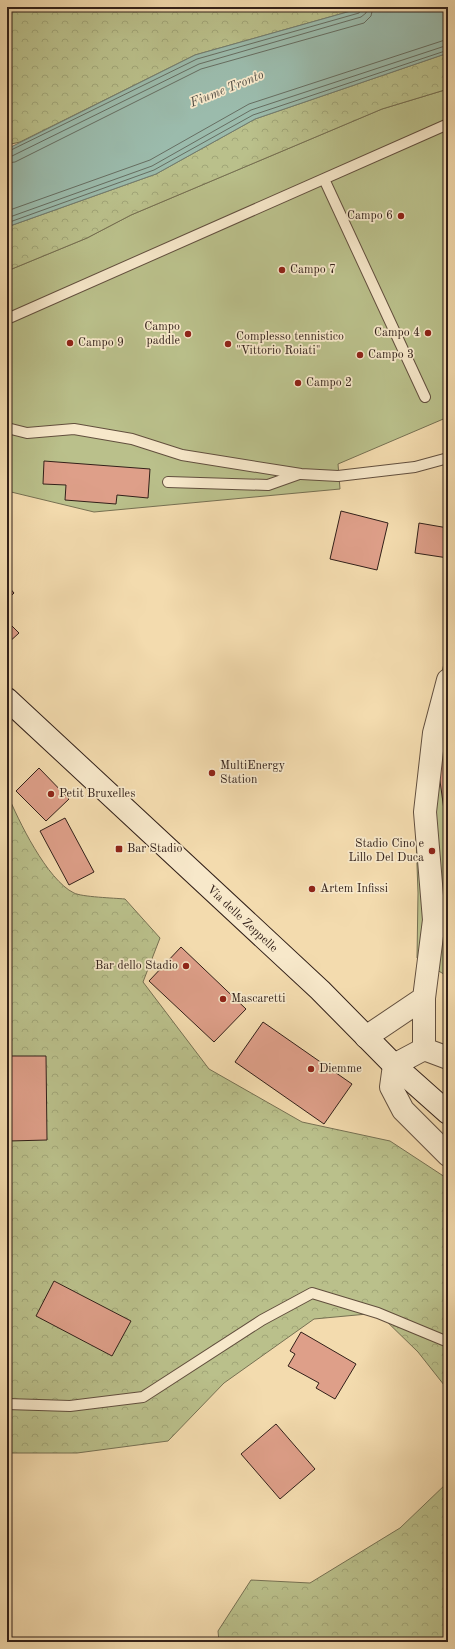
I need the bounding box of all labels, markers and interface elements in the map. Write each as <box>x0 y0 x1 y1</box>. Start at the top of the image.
water label: Fiume Tronto <box>187 68 266 110</box>
place label: Campo 6 <box>347 210 393 222</box>
marker: Campo 6 <box>396 211 406 221</box>
place label: Campo 7 <box>290 264 336 276</box>
marker: Campo 7 <box>277 265 287 275</box>
place label: Campo paddle <box>144 321 180 347</box>
place label: Campo 4 <box>374 327 420 339</box>
marker: Campo 4 <box>423 328 433 338</box>
marker: Campo paddle <box>183 329 193 339</box>
place label: Complesso tennistico "Vittorio Roiati" <box>236 331 344 357</box>
place label: Campo 9 <box>78 337 124 349</box>
marker: Campo 9 <box>65 338 75 348</box>
marker: Complesso tennistico "Vittorio Roiati" <box>223 339 233 349</box>
place label: Campo 3 <box>368 349 414 361</box>
marker: Campo 3 <box>355 350 365 360</box>
place label: Campo 2 <box>306 377 352 389</box>
marker: Campo 2 <box>293 378 303 388</box>
place label: MultiEnergy Station <box>220 760 286 786</box>
marker: MultiEnergy Station <box>207 768 217 778</box>
place label: Petit Bruxelles <box>59 788 135 800</box>
marker: Petit Bruxelles <box>46 789 56 799</box>
place label: Stadio Cino e Lillo Del Duca <box>349 838 424 864</box>
place label: Bar Stadio <box>127 843 183 855</box>
marker: Bar Stadio <box>114 844 124 854</box>
marker: Stadio Cino e Lillo Del Duca <box>427 846 437 856</box>
street label: Via delle Zeppelle <box>204 883 280 955</box>
place label: Artem Infissi <box>320 883 388 895</box>
marker: Artem Infissi <box>307 884 317 894</box>
place label: Bar dello Stadio <box>95 960 178 972</box>
marker: Bar dello Stadio <box>181 961 191 971</box>
place label: Mascaretti <box>231 993 285 1005</box>
marker: Mascaretti <box>218 994 228 1004</box>
place label: Diemme <box>319 1063 362 1075</box>
marker: Diemme <box>306 1064 316 1074</box>

